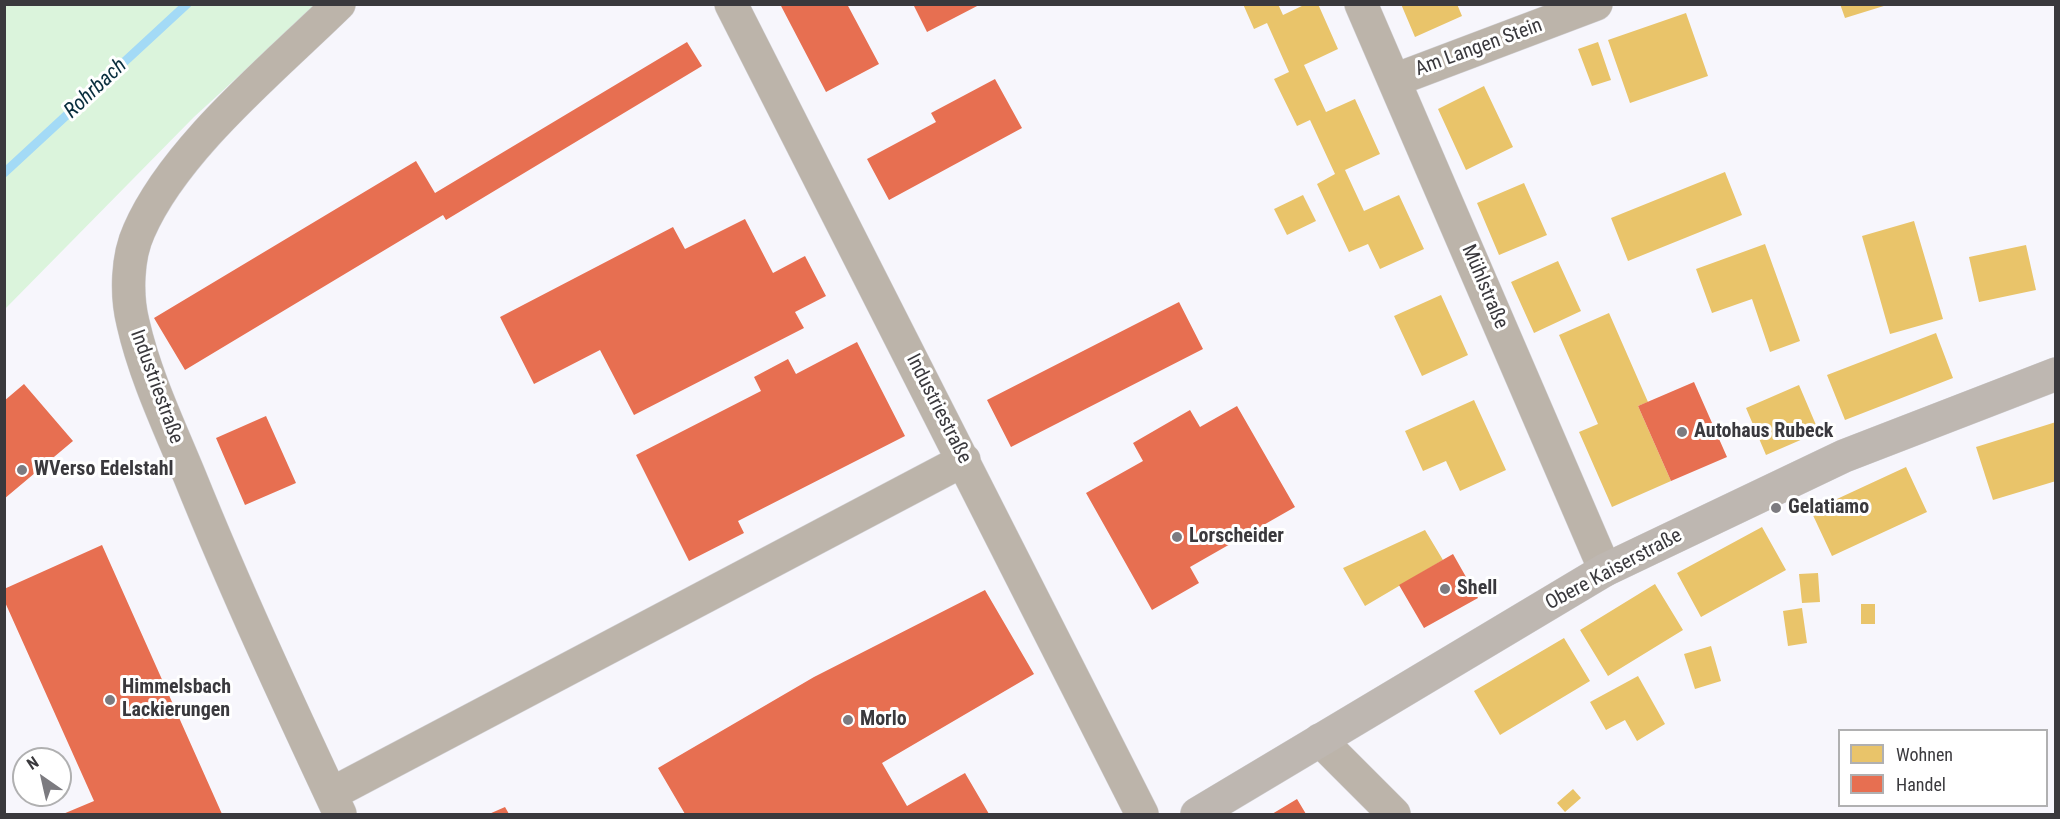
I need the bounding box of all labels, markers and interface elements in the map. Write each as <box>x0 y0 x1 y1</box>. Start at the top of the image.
street label: Am Langen Stein <box>1412 14 1546 82</box>
water label: Rohrbach <box>60 54 132 124</box>
street label: Mühlstraße <box>1456 241 1512 333</box>
street label: Industriestraße <box>124 327 188 447</box>
street label: Industriestraße <box>900 350 976 468</box>
place label: Autohaus Rubeck <box>1694 420 1833 444</box>
marker: Autohaus Rubeck <box>1675 425 1689 439</box>
place label: WVerso Edelstahl <box>34 458 174 482</box>
marker: WVerso Edelstahl <box>15 463 29 477</box>
place label: Gelatiamo <box>1788 496 1869 520</box>
marker: Gelatiamo <box>1769 501 1783 515</box>
street label: Obere Kaiserstraße <box>1542 524 1686 616</box>
place label: Lorscheider <box>1189 525 1284 549</box>
marker: Lorscheider <box>1170 530 1184 544</box>
place label: Shell <box>1457 577 1497 601</box>
marker: Shell <box>1438 582 1452 596</box>
place label: Himmelsbach Lackierungen <box>122 676 231 723</box>
marker: Himmelsbach Lackierungen <box>103 693 117 707</box>
place label: Morlo <box>860 708 907 732</box>
marker: Morlo <box>841 713 855 727</box>
legend <box>1838 729 2048 807</box>
text: Wohnen <box>1896 744 1953 765</box>
north arrow <box>12 747 72 807</box>
text: N <box>23 753 42 774</box>
text: Handel <box>1896 774 1946 795</box>

